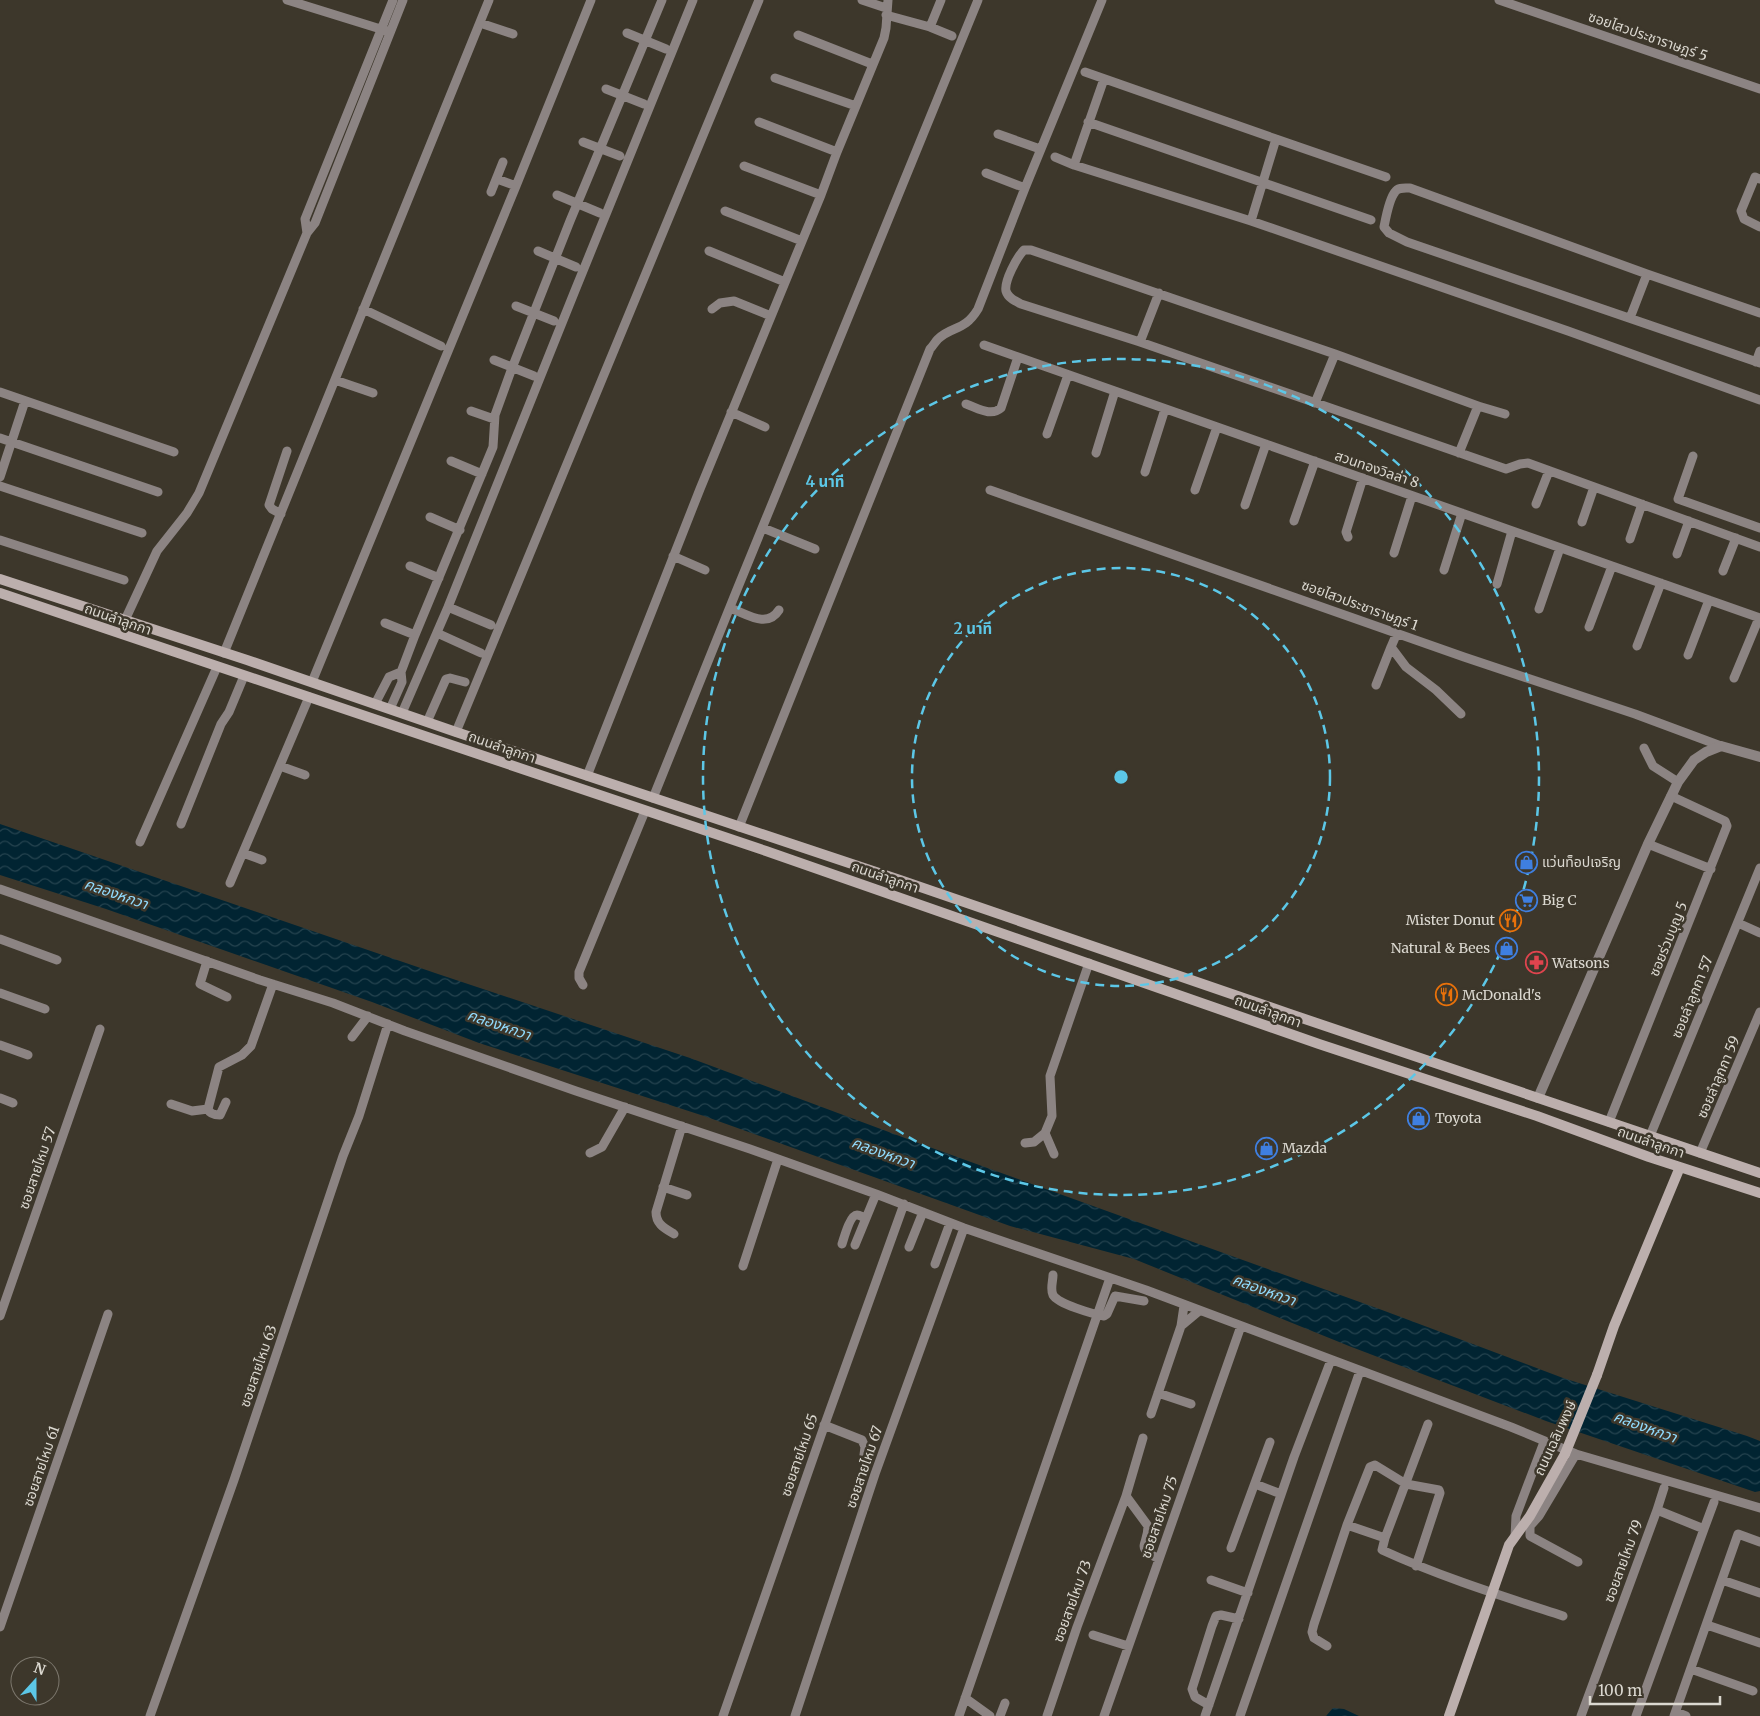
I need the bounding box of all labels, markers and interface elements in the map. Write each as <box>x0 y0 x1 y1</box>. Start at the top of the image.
street label: ซอยไสวประชาราษฎร์ 5 <box>1586 7 1710 65</box>
street label: สวนทองวิลล่า 8 <box>1333 446 1421 492</box>
text: 4 นาที <box>806 472 844 491</box>
street label: ซอยไสวประชาราษฎร์ 1 <box>1299 576 1421 634</box>
street label: ถนนลำลูกกา <box>82 599 154 639</box>
text: 2 นาที <box>954 619 992 638</box>
street label: ถนนลำลูกกา <box>466 727 538 767</box>
centre of rings <box>1112 768 1130 786</box>
shop icon: แว่นท็อปเจริญ <box>1514 850 1538 874</box>
place label: แว่นท็อปเจริญ <box>1542 853 1621 871</box>
street label: ถนนลำลูกกา <box>849 857 921 897</box>
water label: คลองหกวา <box>82 874 151 914</box>
supermarket icon: Big C <box>1514 888 1538 912</box>
place label: Big C <box>1542 891 1577 909</box>
street label: ซอยร่วมบุญ 5 <box>1645 899 1691 979</box>
restaurant icon: Mister Donut <box>1499 908 1523 932</box>
place label: Mister Donut <box>1406 911 1496 929</box>
shop icon: Natural & Bees <box>1494 936 1518 960</box>
place label: Natural & Bees <box>1391 939 1490 957</box>
pharmacy icon: Watsons <box>1524 951 1548 975</box>
street label: ซอยลำลูกกา 57 <box>1667 953 1717 1041</box>
place label: Watsons <box>1551 954 1610 972</box>
restaurant icon: McDonald's <box>1434 983 1458 1007</box>
place label: McDonald's <box>1462 986 1541 1004</box>
street label: ถนนลำลูกกา <box>1232 991 1304 1031</box>
water label: คลองหกวา <box>465 1005 534 1045</box>
street label: ซอยลำลูกกา 59 <box>1693 1033 1743 1121</box>
shop icon: Toyota <box>1407 1106 1431 1130</box>
place label: Toyota <box>1435 1109 1482 1127</box>
street label: ถนนลำลูกกา <box>1615 1122 1687 1162</box>
street label: ซอยสายไหม 57 <box>14 1124 60 1212</box>
water label: คลองหกวา <box>849 1132 918 1173</box>
shop icon: Mazda <box>1254 1136 1278 1160</box>
place label: Mazda <box>1282 1139 1328 1157</box>
water label: คลองหกวา <box>1230 1269 1299 1310</box>
street label: ซอยสายไหม 63 <box>235 1322 281 1410</box>
street label: ถนนเฉลิมพงษ์ <box>1530 1398 1580 1478</box>
water label: คลองหกวา <box>1611 1406 1680 1447</box>
street label: ซอยสายไหม 65 <box>776 1411 822 1499</box>
street label: ซอยสายไหม 61 <box>19 1423 63 1509</box>
street label: ซอยสายไหม 67 <box>842 1423 886 1511</box>
street label: ซอยสายไหม 75 <box>1136 1473 1182 1561</box>
street label: ซอยสายไหม 79 <box>1600 1517 1646 1605</box>
street label: ซอยสายไหม 73 <box>1049 1557 1095 1645</box>
north arrow <box>10 1656 60 1706</box>
text: N <box>31 1658 48 1679</box>
scale bar <box>1590 1674 1720 1706</box>
text: 100 m <box>1598 1681 1642 1700</box>

